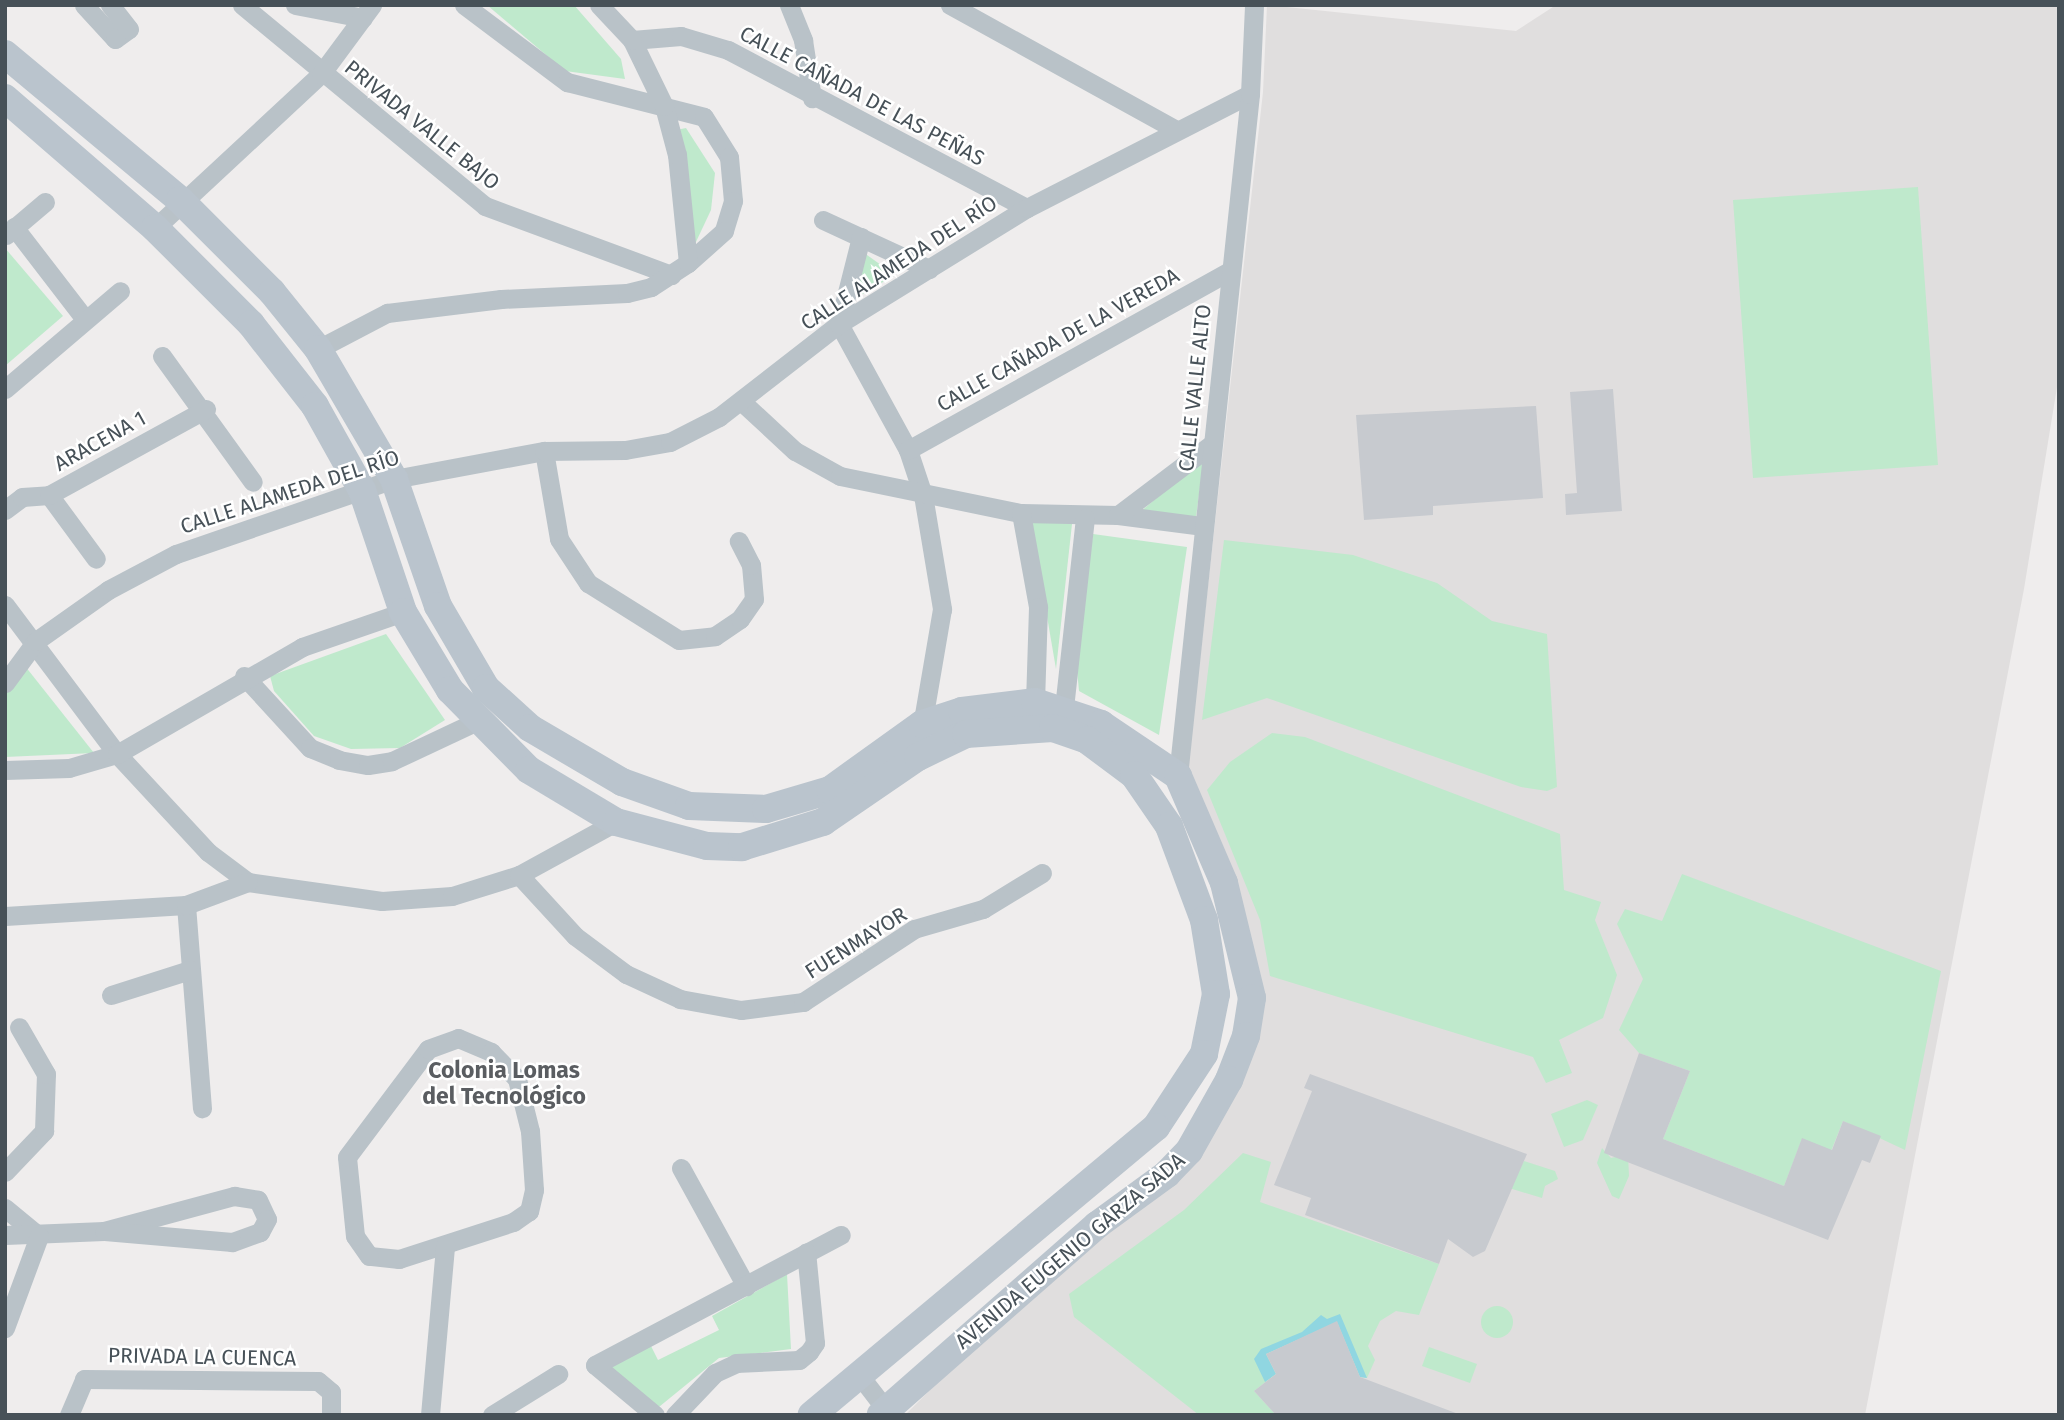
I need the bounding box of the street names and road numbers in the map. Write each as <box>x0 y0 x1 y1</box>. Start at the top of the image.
street label: CALLE CAÑADA DE LAS PEÑAS <box>735 21 989 171</box>
street label: PRIVADA VALLE BAJO <box>339 55 505 195</box>
street label: CALLE ALAMEDA DEL RÍO <box>796 190 1002 336</box>
street label: CALLE CAÑADA DE LA VEREDA <box>932 263 1184 417</box>
street label: CALLE VALLE ALTO <box>1174 303 1216 473</box>
street label: ARACENA 1 <box>50 406 150 476</box>
street label: CALLE ALAMEDA DEL RÍO <box>177 445 403 539</box>
street label: FUENMAYOR <box>800 902 912 984</box>
street label: AVENIDA EUGENIO GARZA SADA <box>950 1148 1190 1354</box>
street label: PRIVADA LA CUENCA <box>108 1343 296 1371</box>

